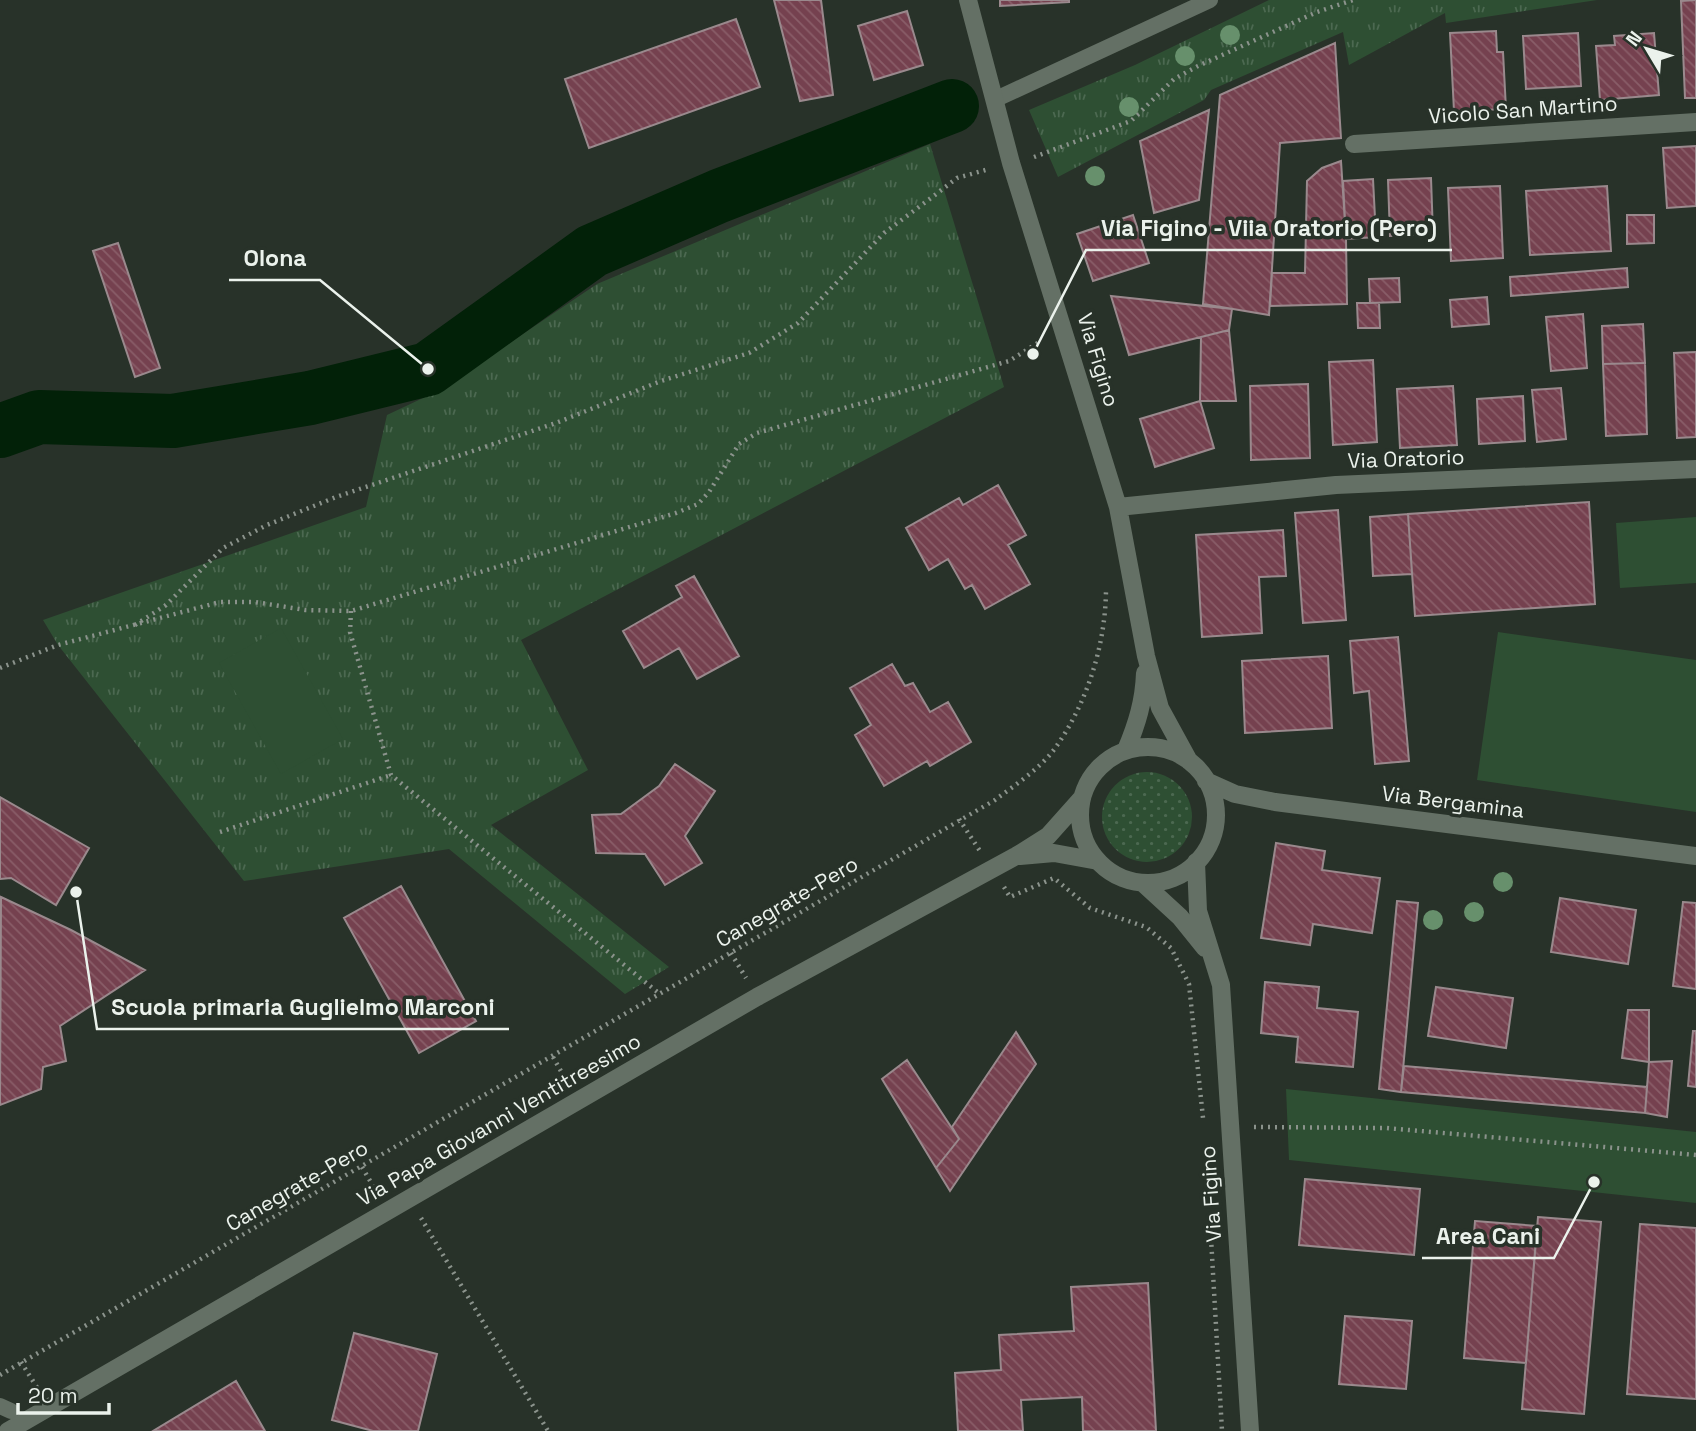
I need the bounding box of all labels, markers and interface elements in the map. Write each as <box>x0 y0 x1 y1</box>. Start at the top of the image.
north arrow <box>1612 14 1682 84</box>
text: N <box>1620 26 1648 52</box>
street label: Vicolo San Martino <box>1428 89 1618 130</box>
callout: Via Figino - Viia Oratorio (Pero) <box>1086 206 1452 250</box>
text: Via Figino - Viia Oratorio (Pero) <box>1101 213 1437 243</box>
callout: Olona <box>229 236 320 280</box>
text: Olona <box>243 243 307 273</box>
street label: Via Figino <box>1071 310 1126 410</box>
street label: Via Oratorio <box>1347 443 1465 474</box>
street label: Via Bergamina <box>1380 779 1526 824</box>
street label: Canegrate-Pero <box>711 850 863 953</box>
callout: Scuola primaria Guglielmo Marconi <box>97 985 509 1029</box>
text: Scuola primaria Guglielmo Marconi <box>111 992 495 1022</box>
street label: Via Papa Giovanni Ventitreesimo <box>352 1027 645 1212</box>
street label: Canegrate-Pero <box>221 1134 373 1237</box>
street label: Via Figino <box>1194 1145 1227 1243</box>
callout: Area Cani <box>1422 1214 1554 1258</box>
text: Area Cani <box>1436 1221 1540 1251</box>
scale bar <box>18 1372 108 1416</box>
text: 20 m <box>28 1382 78 1409</box>

